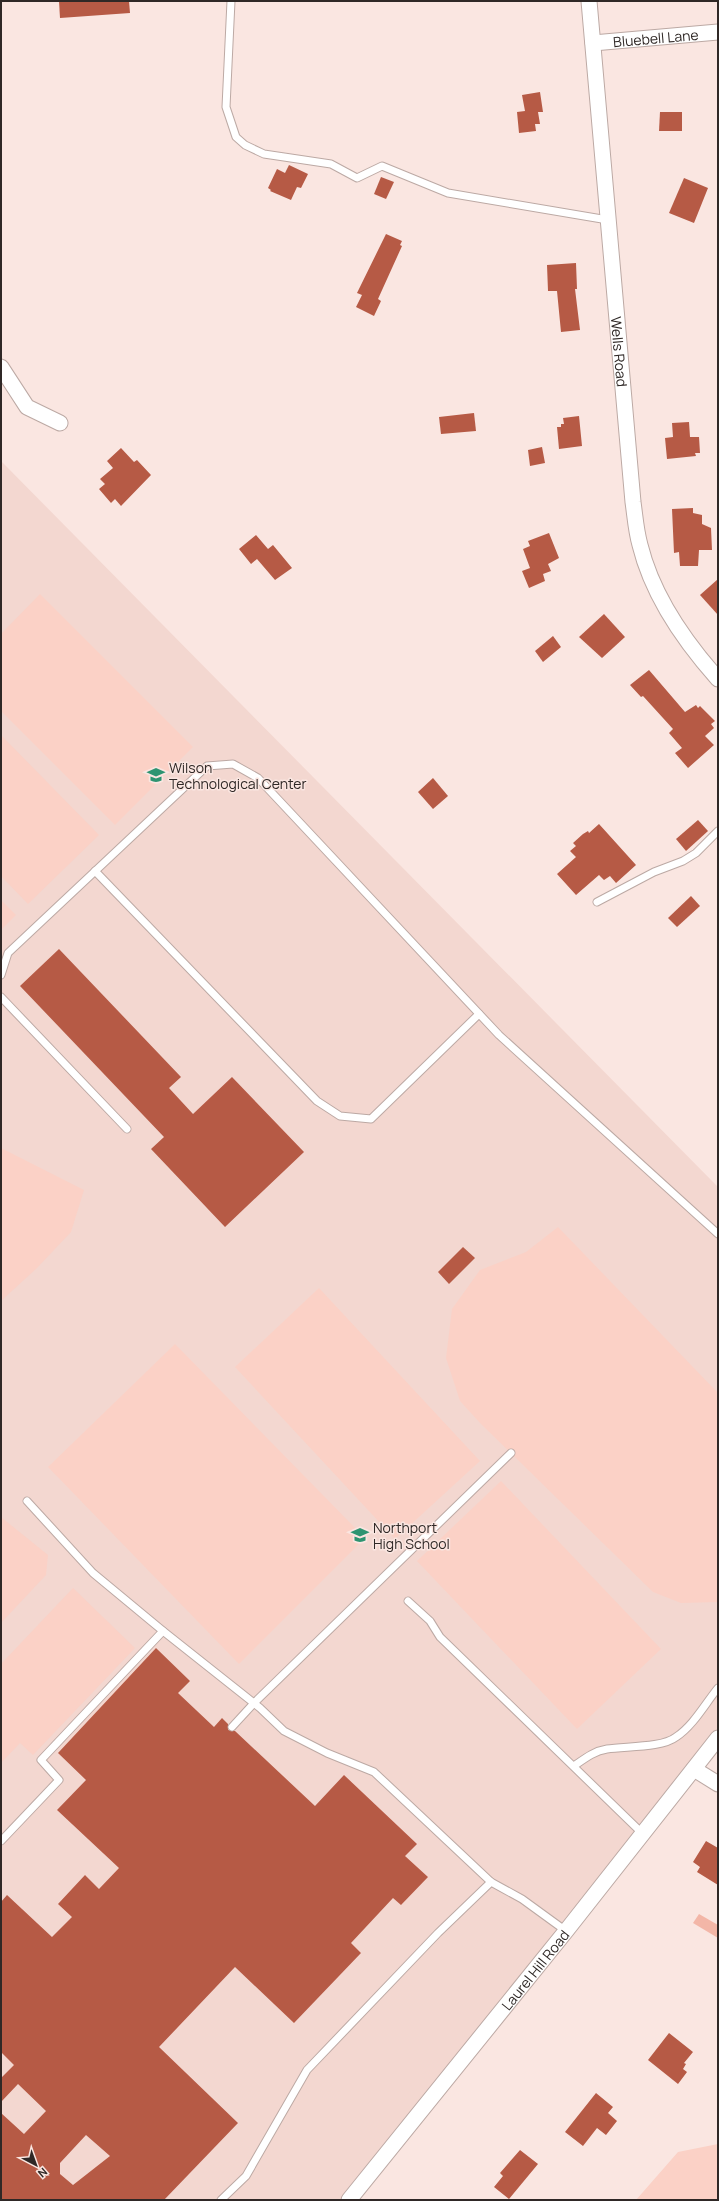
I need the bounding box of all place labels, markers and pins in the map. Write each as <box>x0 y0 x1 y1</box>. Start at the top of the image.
place label: Wilson Technological Center <box>169 758 307 793</box>
school or university icon: Wilson Technological Center <box>146 765 166 785</box>
place label: Northport High School <box>373 1518 450 1553</box>
school or university icon: Northport High School <box>350 1525 370 1545</box>

